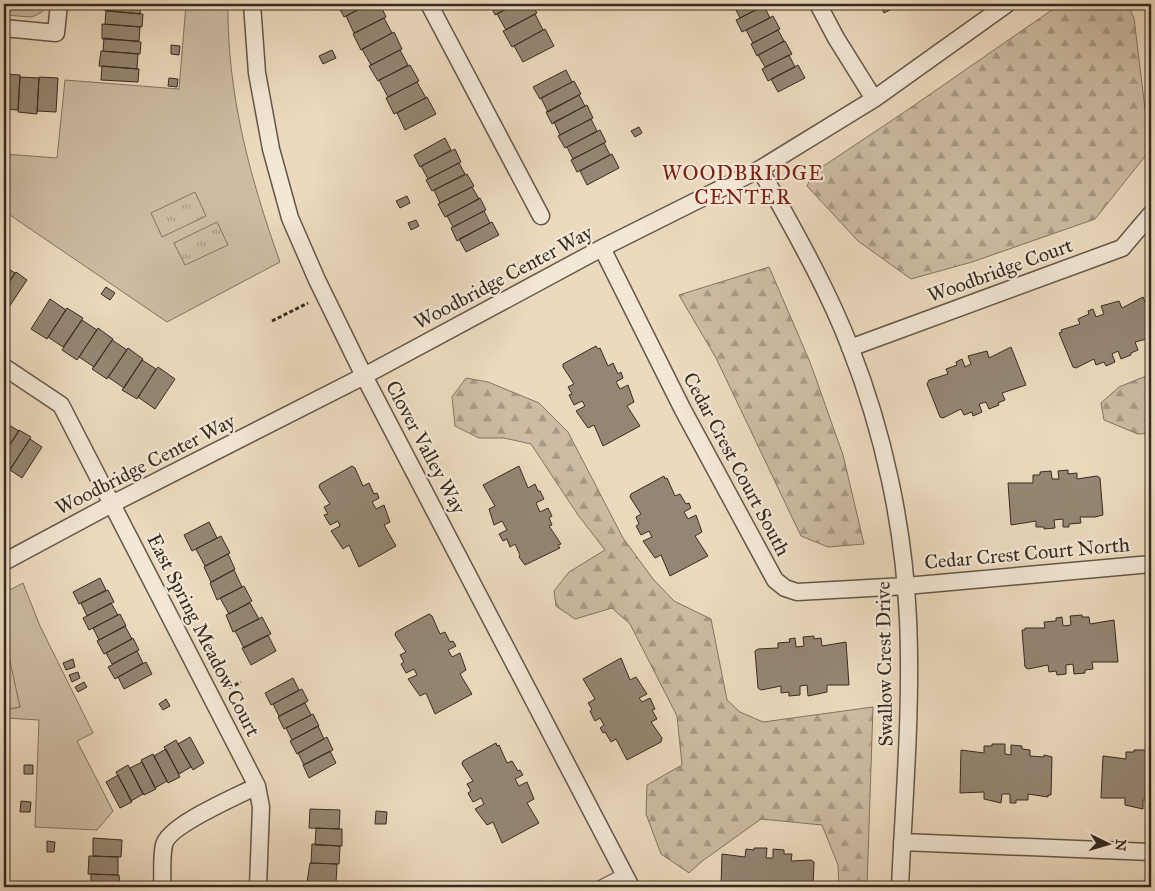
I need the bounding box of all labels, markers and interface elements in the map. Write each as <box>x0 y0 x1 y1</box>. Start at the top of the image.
district label: WOODBRIDGE CENTER <box>662 160 824 210</box>
street label: Woodbridge Center Way <box>410 219 597 335</box>
street label: Woodbridge Court <box>924 233 1076 308</box>
street label: Cedar Crest Court South <box>678 368 796 560</box>
street label: Clover Valley Way <box>381 376 472 518</box>
street label: Woodbridge Center Way <box>51 408 240 521</box>
street label: East Spring Meadow Court <box>142 530 266 741</box>
street label: Cedar Crest Court North <box>923 532 1131 574</box>
street label: Swallow Crest Drive <box>871 581 897 747</box>
north arrow <box>1082 818 1132 868</box>
text: N <box>1111 838 1129 852</box>

